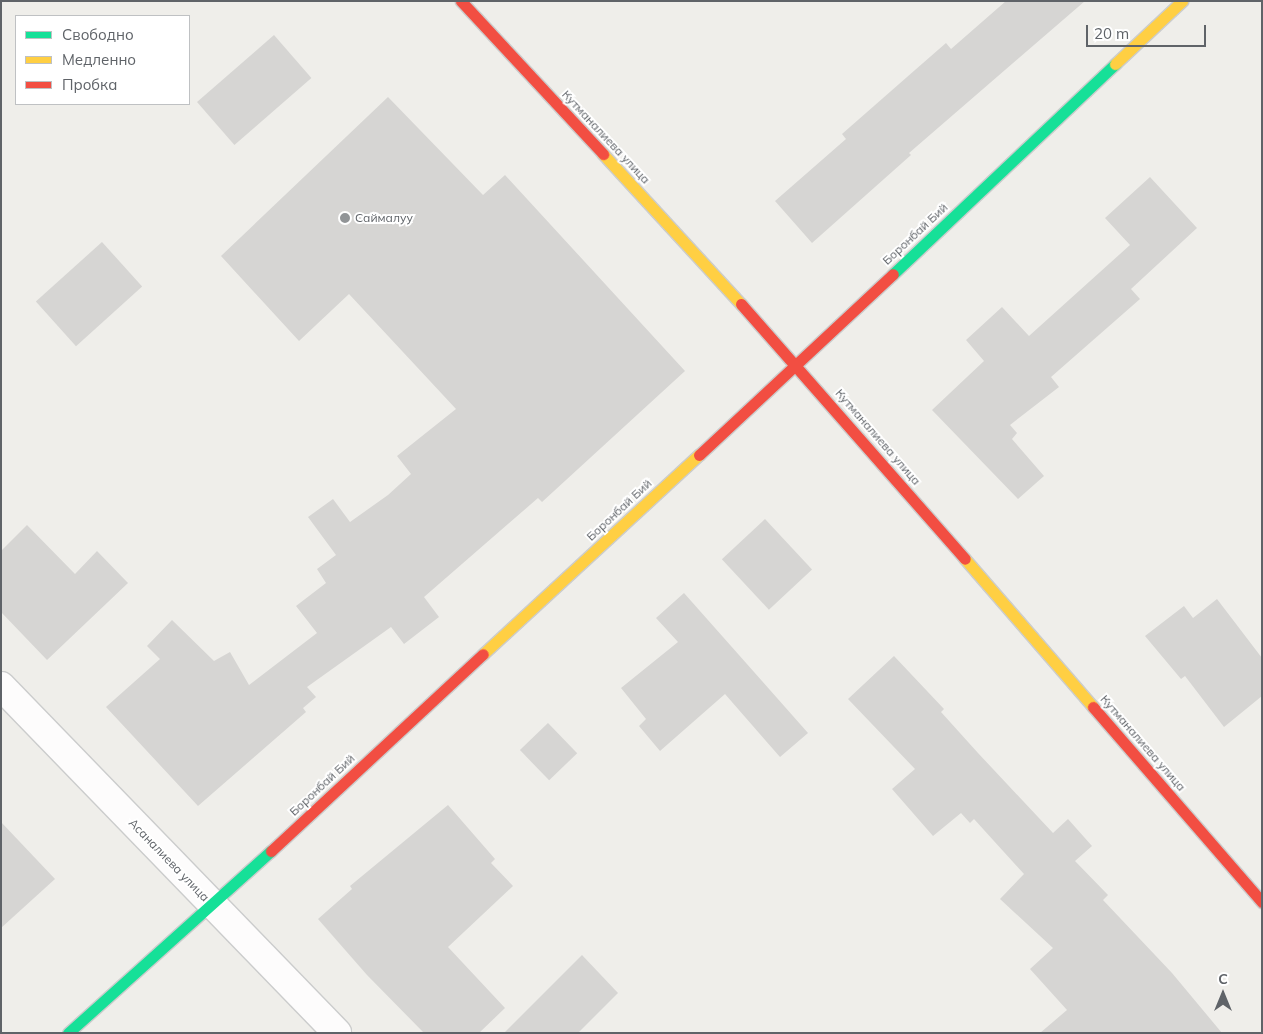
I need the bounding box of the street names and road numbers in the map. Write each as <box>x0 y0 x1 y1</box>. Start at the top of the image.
street label: Кутманалиева улица <box>559 87 653 187</box>
street label: Боронбай Бий <box>880 200 950 268</box>
street label: Кутманалиева улица <box>832 386 924 488</box>
street label: Боронбай Бий <box>584 476 654 544</box>
street label: Кутманалиева улица <box>1097 692 1189 794</box>
street label: Боронбай Бий <box>287 751 357 819</box>
street label: Асаналиева улица <box>126 816 212 904</box>

